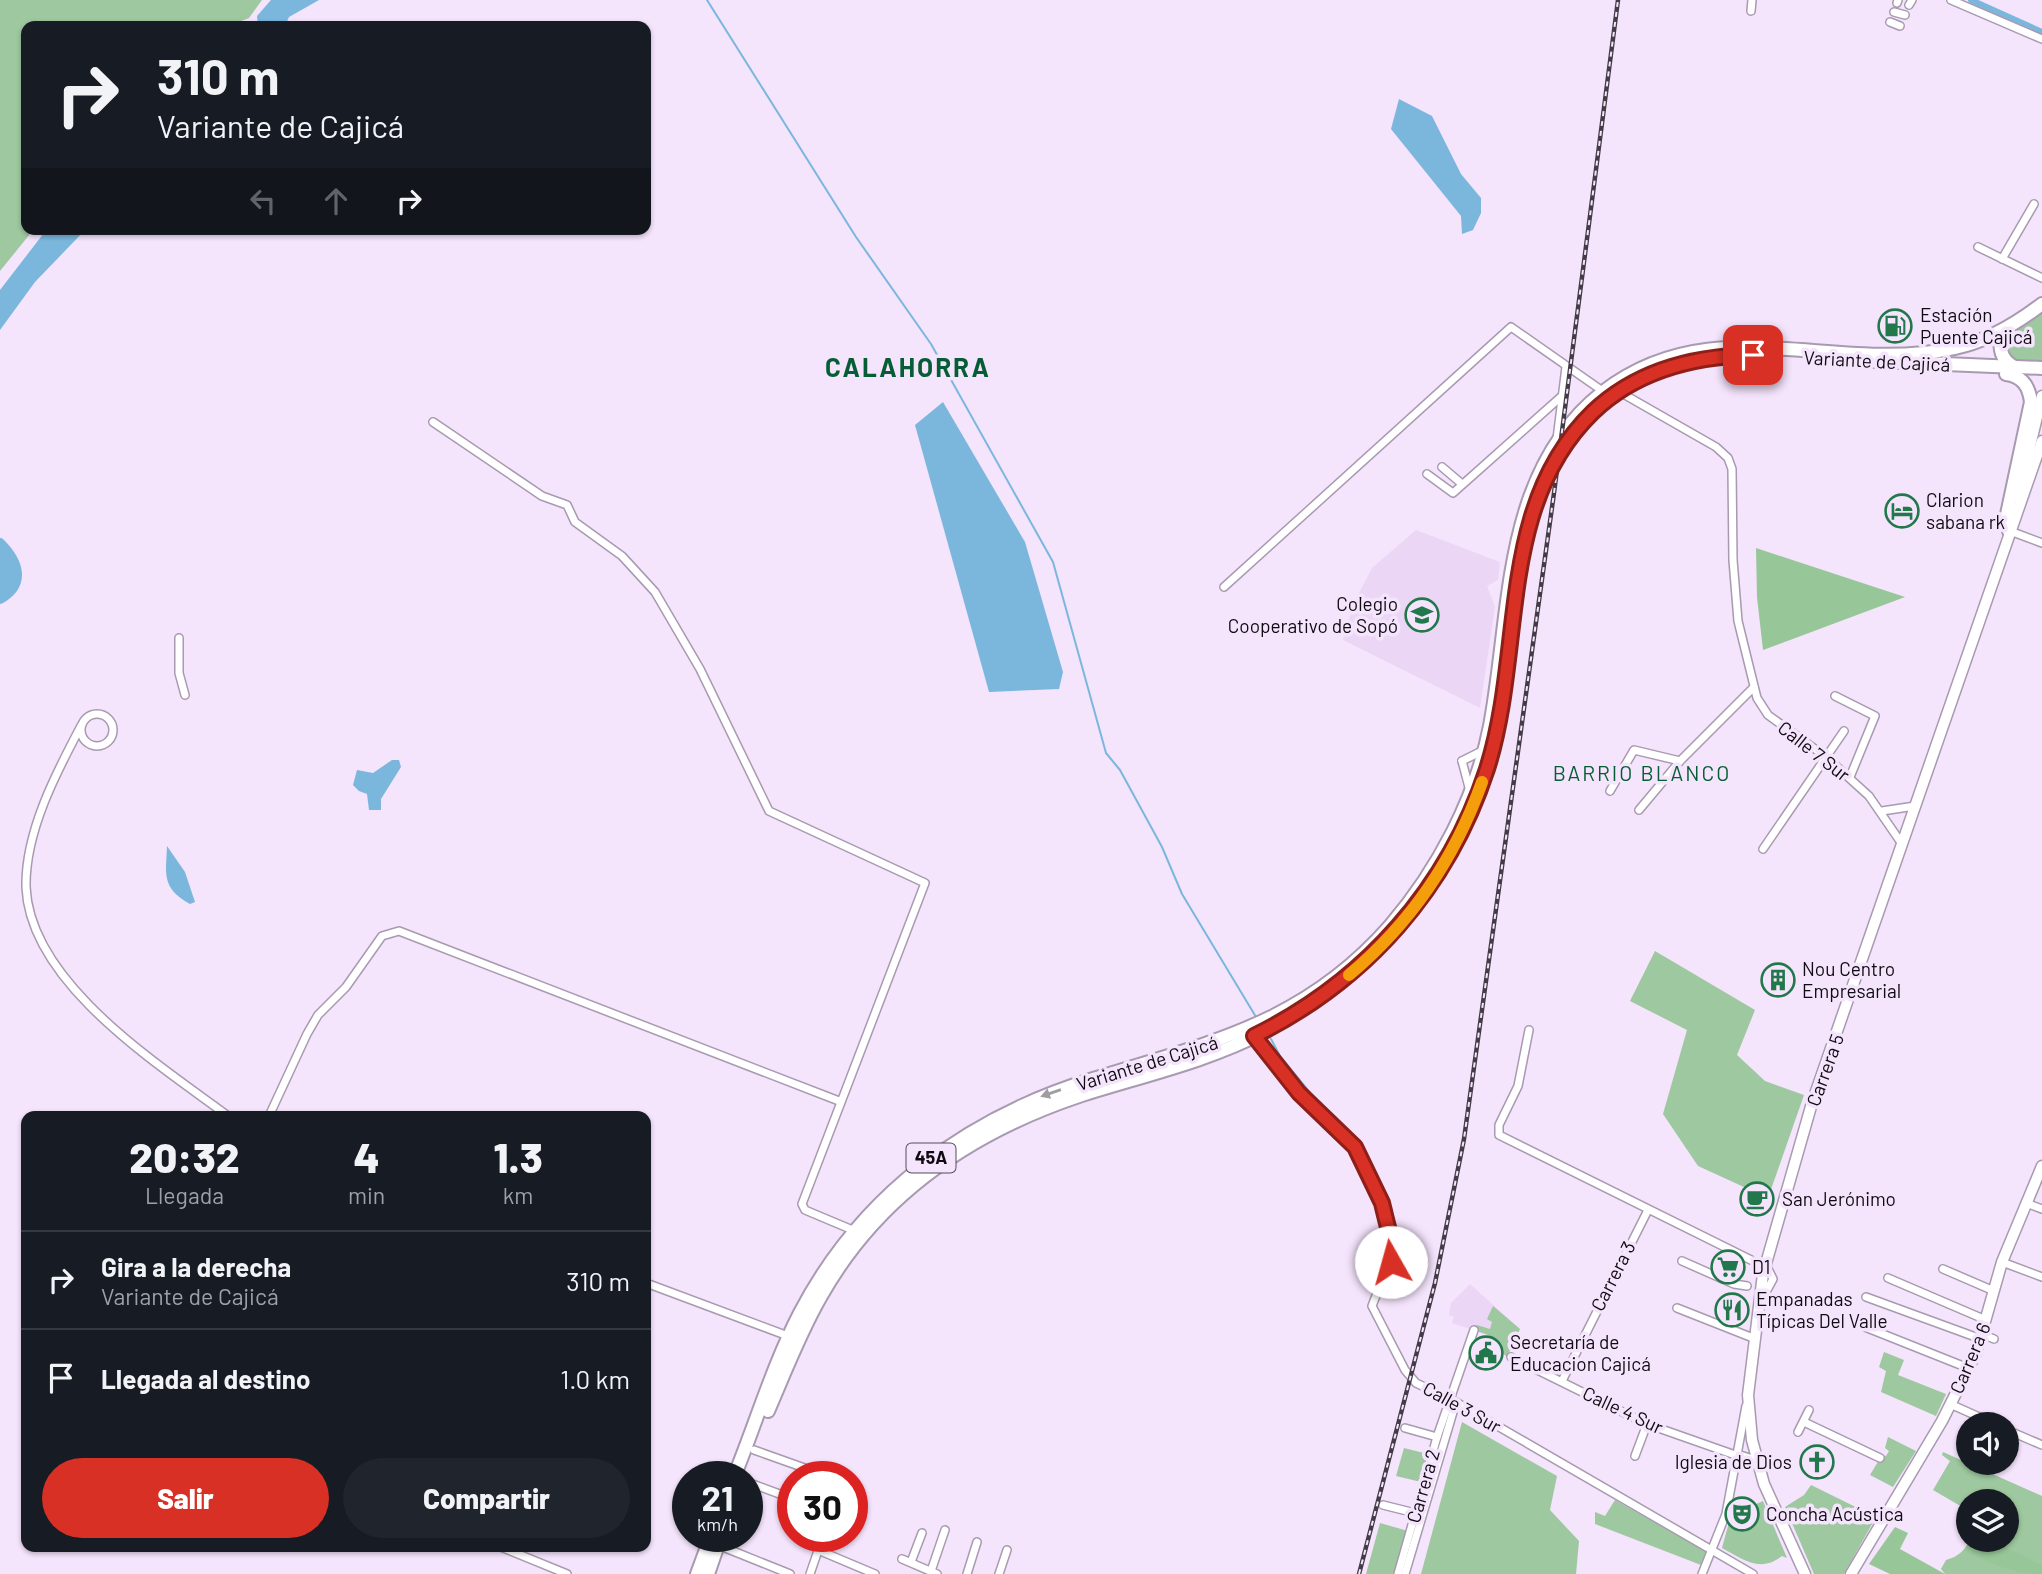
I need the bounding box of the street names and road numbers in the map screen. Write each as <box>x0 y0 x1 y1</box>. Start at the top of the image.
street label: Variante de Cajicá <box>1803 345 1951 376</box>
street label: Calle 7 Sur <box>1774 715 1855 786</box>
street label: Variante de Cajicá <box>1073 1030 1220 1095</box>
street label: Carrera 5 <box>1801 1031 1848 1109</box>
road number: 45A <box>906 1143 956 1172</box>
street label: Carrera 3 <box>1585 1237 1640 1314</box>
street label: Carrera 6 <box>1944 1319 1995 1397</box>
street label: Calle 3 Sur <box>1419 1376 1505 1437</box>
street label: Calle 4 Sur <box>1579 1381 1667 1438</box>
street label: Carrera 2 <box>1401 1446 1444 1525</box>

